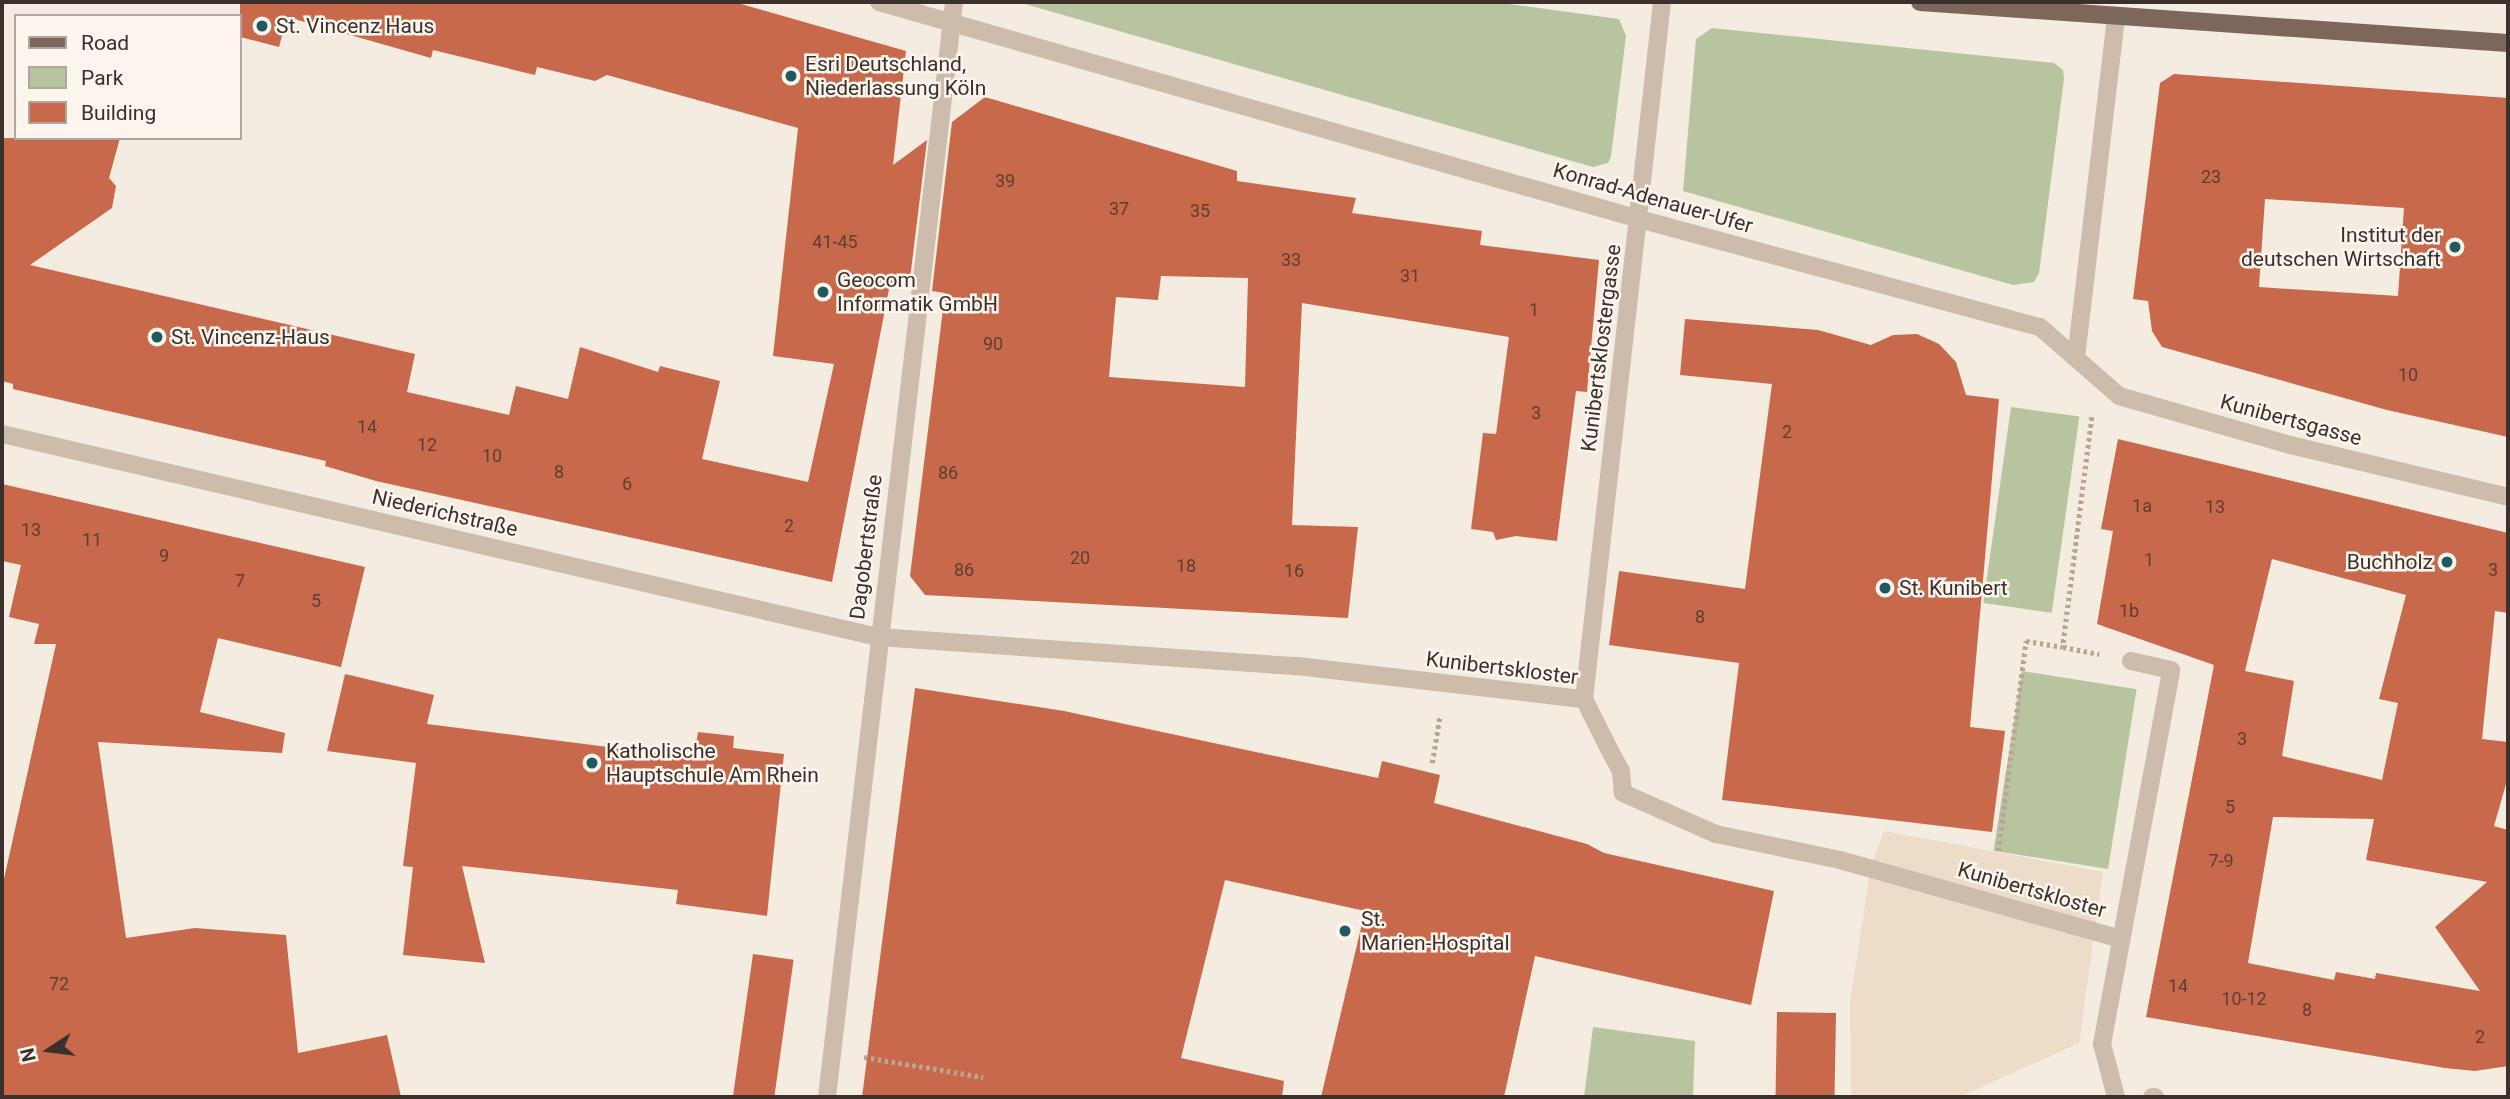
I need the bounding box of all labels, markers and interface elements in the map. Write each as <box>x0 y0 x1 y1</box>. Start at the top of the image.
place label: St. Vincenz Haus <box>276 13 434 39</box>
legend <box>14 14 242 140</box>
marker: St. Vincenz Haus <box>254 18 270 34</box>
text: Road <box>81 31 129 55</box>
place label: Esri Deutschland, Niederlassung Köln <box>805 51 986 101</box>
text: Park <box>81 66 123 90</box>
marker: Esri Deutschland, Niederlassung Köln <box>783 68 799 84</box>
text: Building <box>81 101 156 125</box>
street label: Konrad-Adenauer-Ufer <box>1550 157 1756 239</box>
house number: 23 <box>2201 166 2221 188</box>
house number: 39 <box>995 170 1015 192</box>
house number: 37 <box>1109 198 1129 220</box>
house number: 35 <box>1190 200 1210 222</box>
place label: Institut der deutschen Wirtschaft <box>2241 222 2441 272</box>
house number: 41-45 <box>812 231 858 253</box>
marker: Institut der deutschen Wirtschaft <box>2447 239 2463 255</box>
street label: Kunibertsklostergasse <box>1576 243 1626 453</box>
house number: 33 <box>1281 249 1301 271</box>
house number: 31 <box>1400 265 1420 287</box>
place label: Geocom Informatik GmbH <box>837 267 998 317</box>
marker: Geocom Informatik GmbH <box>815 284 831 300</box>
house number: 1 <box>1529 299 1539 321</box>
place label: St. Vincenz-Haus <box>171 324 330 350</box>
marker: St. Vincenz-Haus <box>149 329 165 345</box>
house number: 90 <box>983 333 1003 355</box>
house number: 10 <box>2398 364 2418 386</box>
street label: Kunibertsgasse <box>2217 389 2365 451</box>
house number: 3 <box>1531 402 1541 424</box>
house number: 14 <box>357 416 377 438</box>
house number: 2 <box>1782 421 1792 443</box>
house number: 12 <box>417 434 437 456</box>
house number: 10 <box>482 445 502 467</box>
house number: 8 <box>554 461 564 483</box>
house number: 86 <box>938 462 958 484</box>
house number: 6 <box>622 473 632 495</box>
street label: Dagobertstraße <box>845 473 887 621</box>
street label: Niederichstraße <box>370 484 520 542</box>
house number: 1a <box>2132 495 2152 517</box>
house number: 13 <box>2205 496 2225 518</box>
house number: 2 <box>784 515 794 537</box>
house number: 13 <box>21 519 41 541</box>
house number: 11 <box>82 529 102 551</box>
house number: 9 <box>159 545 169 567</box>
house number: 20 <box>1070 547 1090 569</box>
house number: 1 <box>2144 549 2154 571</box>
place label: Buchholz <box>2347 549 2433 575</box>
marker: Buchholz <box>2439 554 2455 570</box>
house number: 18 <box>1176 555 1196 577</box>
house number: 86 <box>954 559 974 581</box>
house number: 3 <box>2488 559 2498 581</box>
house number: 16 <box>1284 560 1304 582</box>
house number: 7 <box>235 570 245 592</box>
place label: St. Kunibert <box>1899 575 2008 601</box>
marker: St. Kunibert <box>1877 580 1893 596</box>
house number: 5 <box>311 590 321 612</box>
house number: 1b <box>2119 600 2139 622</box>
house number: 8 <box>1695 606 1705 628</box>
street label: Kunibertskloster <box>1424 646 1580 690</box>
house number: 3 <box>2237 728 2247 750</box>
place label: Katholische Hauptschule Am Rhein <box>606 738 819 788</box>
marker: Katholische Hauptschule Am Rhein <box>584 755 600 771</box>
house number: 5 <box>2225 796 2235 818</box>
house number: 7-9 <box>2208 850 2234 872</box>
street label: Kunibertskloster <box>1955 857 2109 923</box>
place label: St. Marien-Hospital <box>1361 906 1510 956</box>
marker: St. Marien-Hospital <box>1335 921 1355 941</box>
house number: 72 <box>49 973 69 995</box>
house number: 14 <box>2168 975 2188 997</box>
house number: 10-12 <box>2221 988 2267 1010</box>
house number: 8 <box>2302 999 2312 1021</box>
north arrow <box>14 1015 84 1085</box>
house number: 2 <box>2475 1026 2485 1048</box>
text: N <box>15 1046 41 1064</box>

